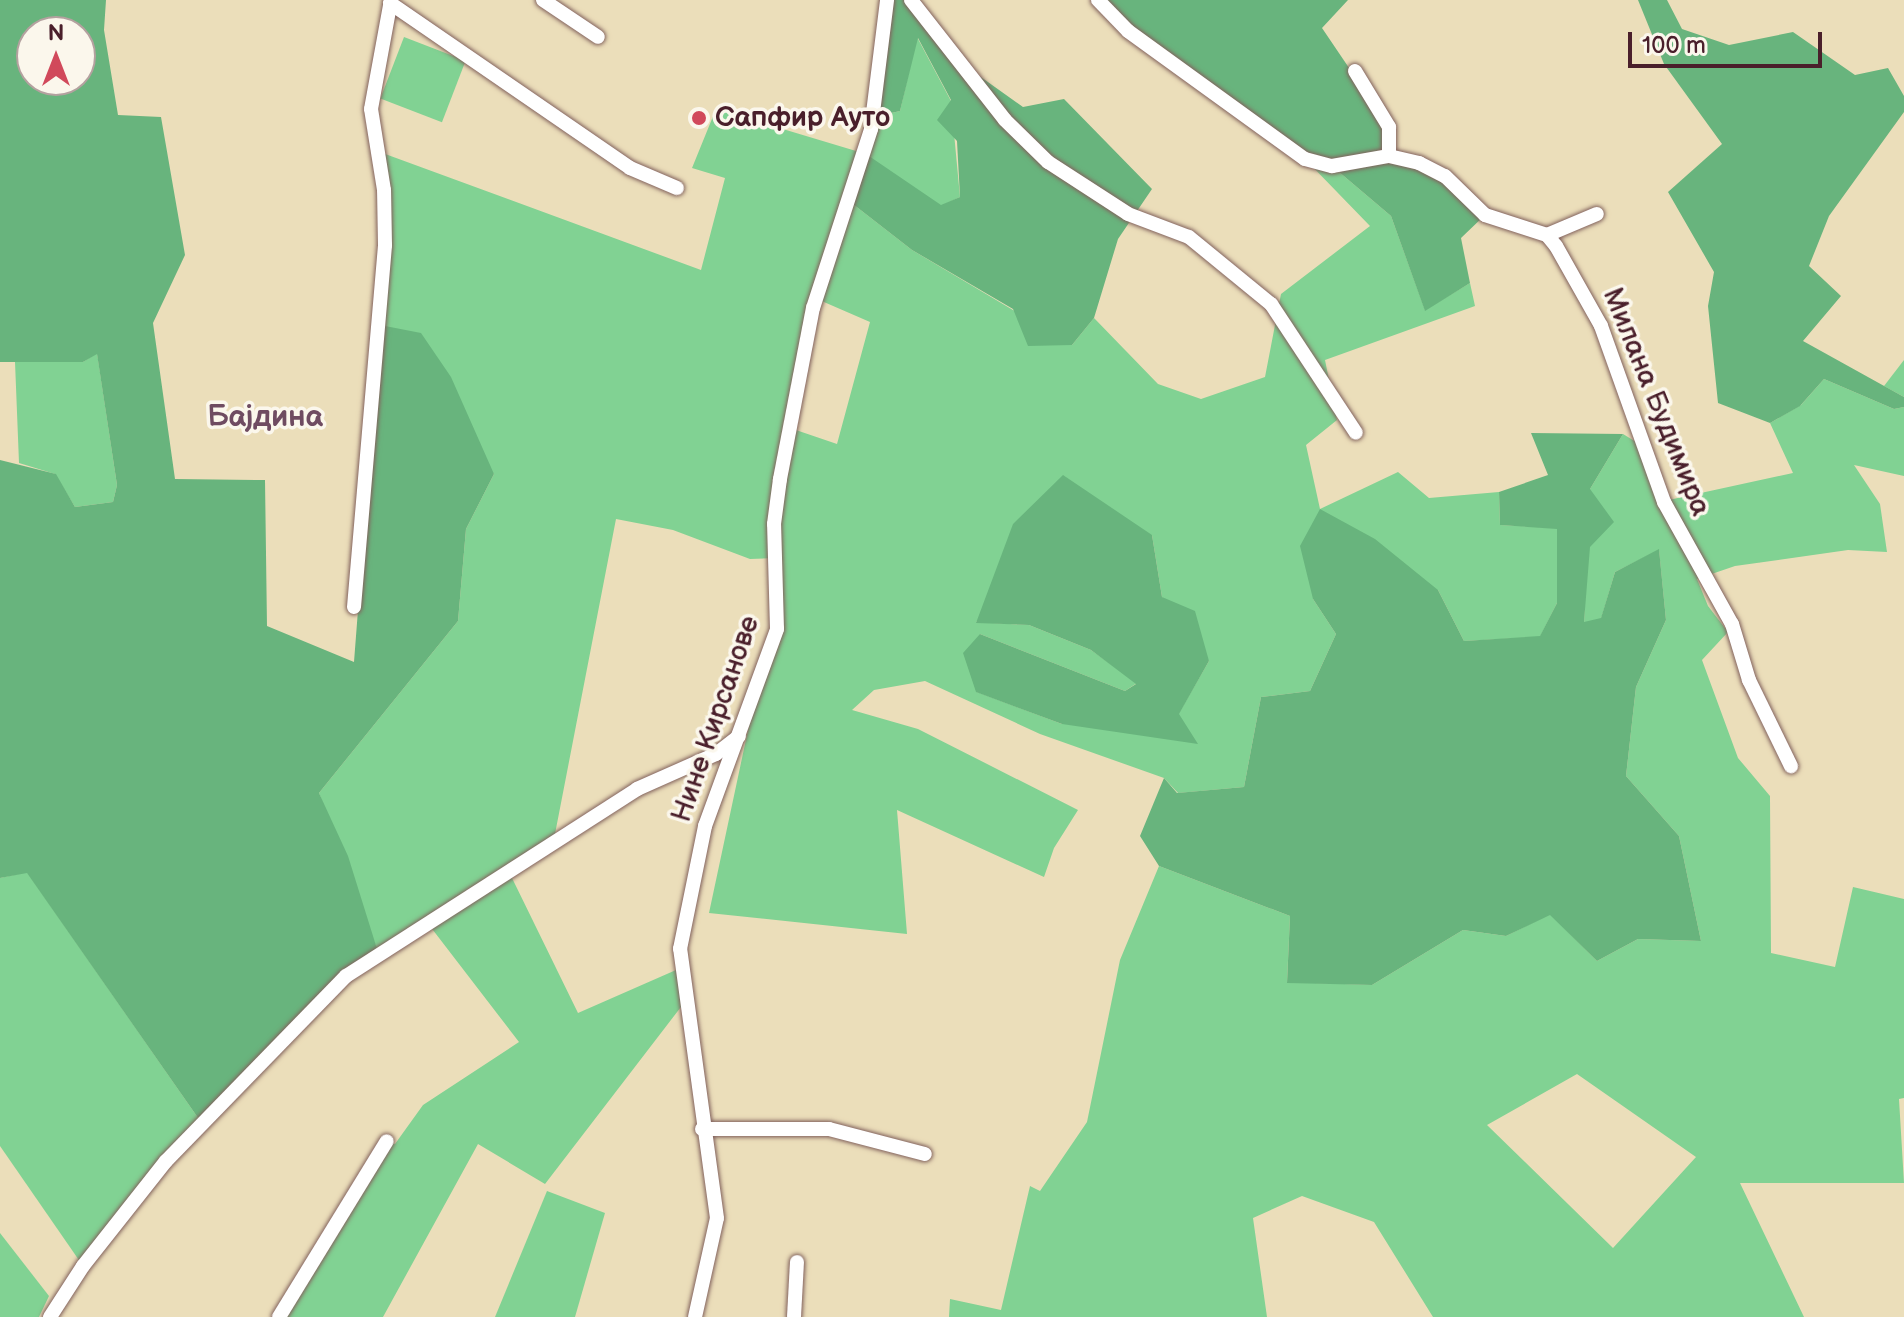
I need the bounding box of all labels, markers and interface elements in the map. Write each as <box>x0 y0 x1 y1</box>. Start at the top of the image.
north arrow <box>16 16 96 96</box>
scale bar <box>1632 16 1826 66</box>
text: N <box>48 20 64 47</box>
text: 100 m <box>1642 31 1706 60</box>
place label: Сапфир Ауто <box>715 101 890 135</box>
marker: Сапфир Ауто <box>690 109 708 127</box>
street label: Милана Будимира <box>1595 283 1717 521</box>
district label: Бајдина <box>207 399 323 435</box>
street label: Нине Кирсанове <box>665 611 767 827</box>

